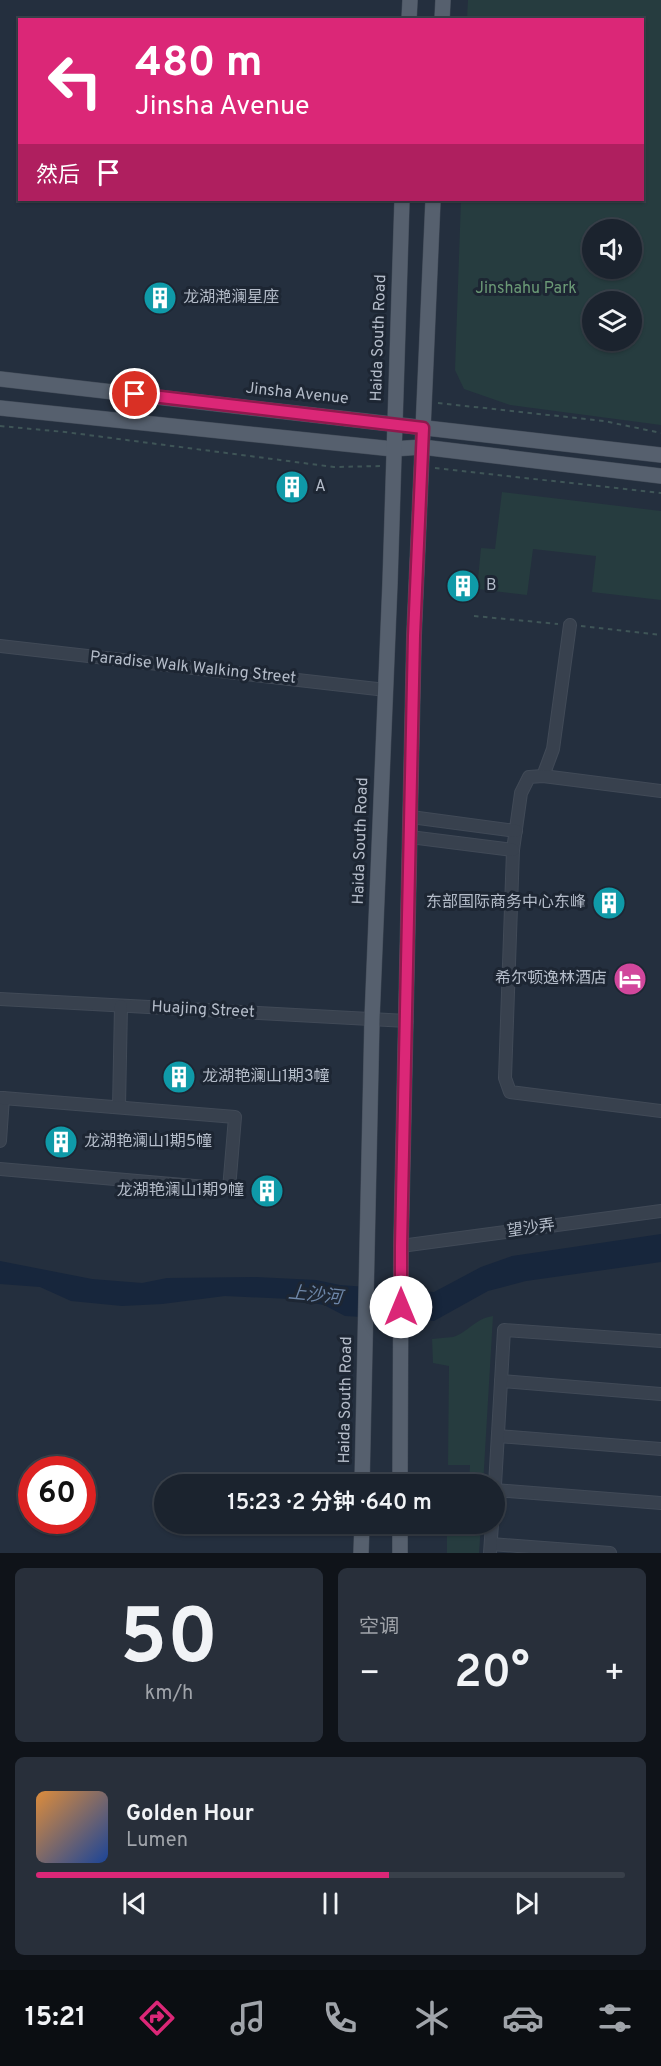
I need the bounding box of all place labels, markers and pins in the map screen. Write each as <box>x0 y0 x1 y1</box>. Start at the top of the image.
building icon: 龙湖滟澜星座 <box>142 280 178 316</box>
place label: 龙湖滟澜星座 <box>183 288 279 308</box>
pin <box>109 368 160 419</box>
building icon: A <box>274 469 310 505</box>
place label: A <box>315 477 326 497</box>
building icon: B <box>445 568 481 604</box>
place label: B <box>486 576 497 596</box>
building icon: 东部国际商务中心东峰 <box>591 885 627 921</box>
place label: 东部国际商务中心东峰 <box>426 893 586 913</box>
hotel icon: 希尔顿逸林酒店 <box>612 961 648 997</box>
place label: 希尔顿逸林酒店 <box>495 969 607 989</box>
building icon: 龙湖艳澜山1期3幢 <box>161 1059 197 1095</box>
place label: 龙湖艳澜山1期3幢 <box>202 1067 330 1087</box>
building icon: 龙湖艳澜山1期5幢 <box>43 1124 79 1160</box>
place label: 龙湖艳澜山1期5幢 <box>84 1132 212 1152</box>
building icon: 龙湖艳澜山1期9幢 <box>249 1173 285 1209</box>
place label: 龙湖艳澜山1期9幢 <box>116 1181 244 1201</box>

